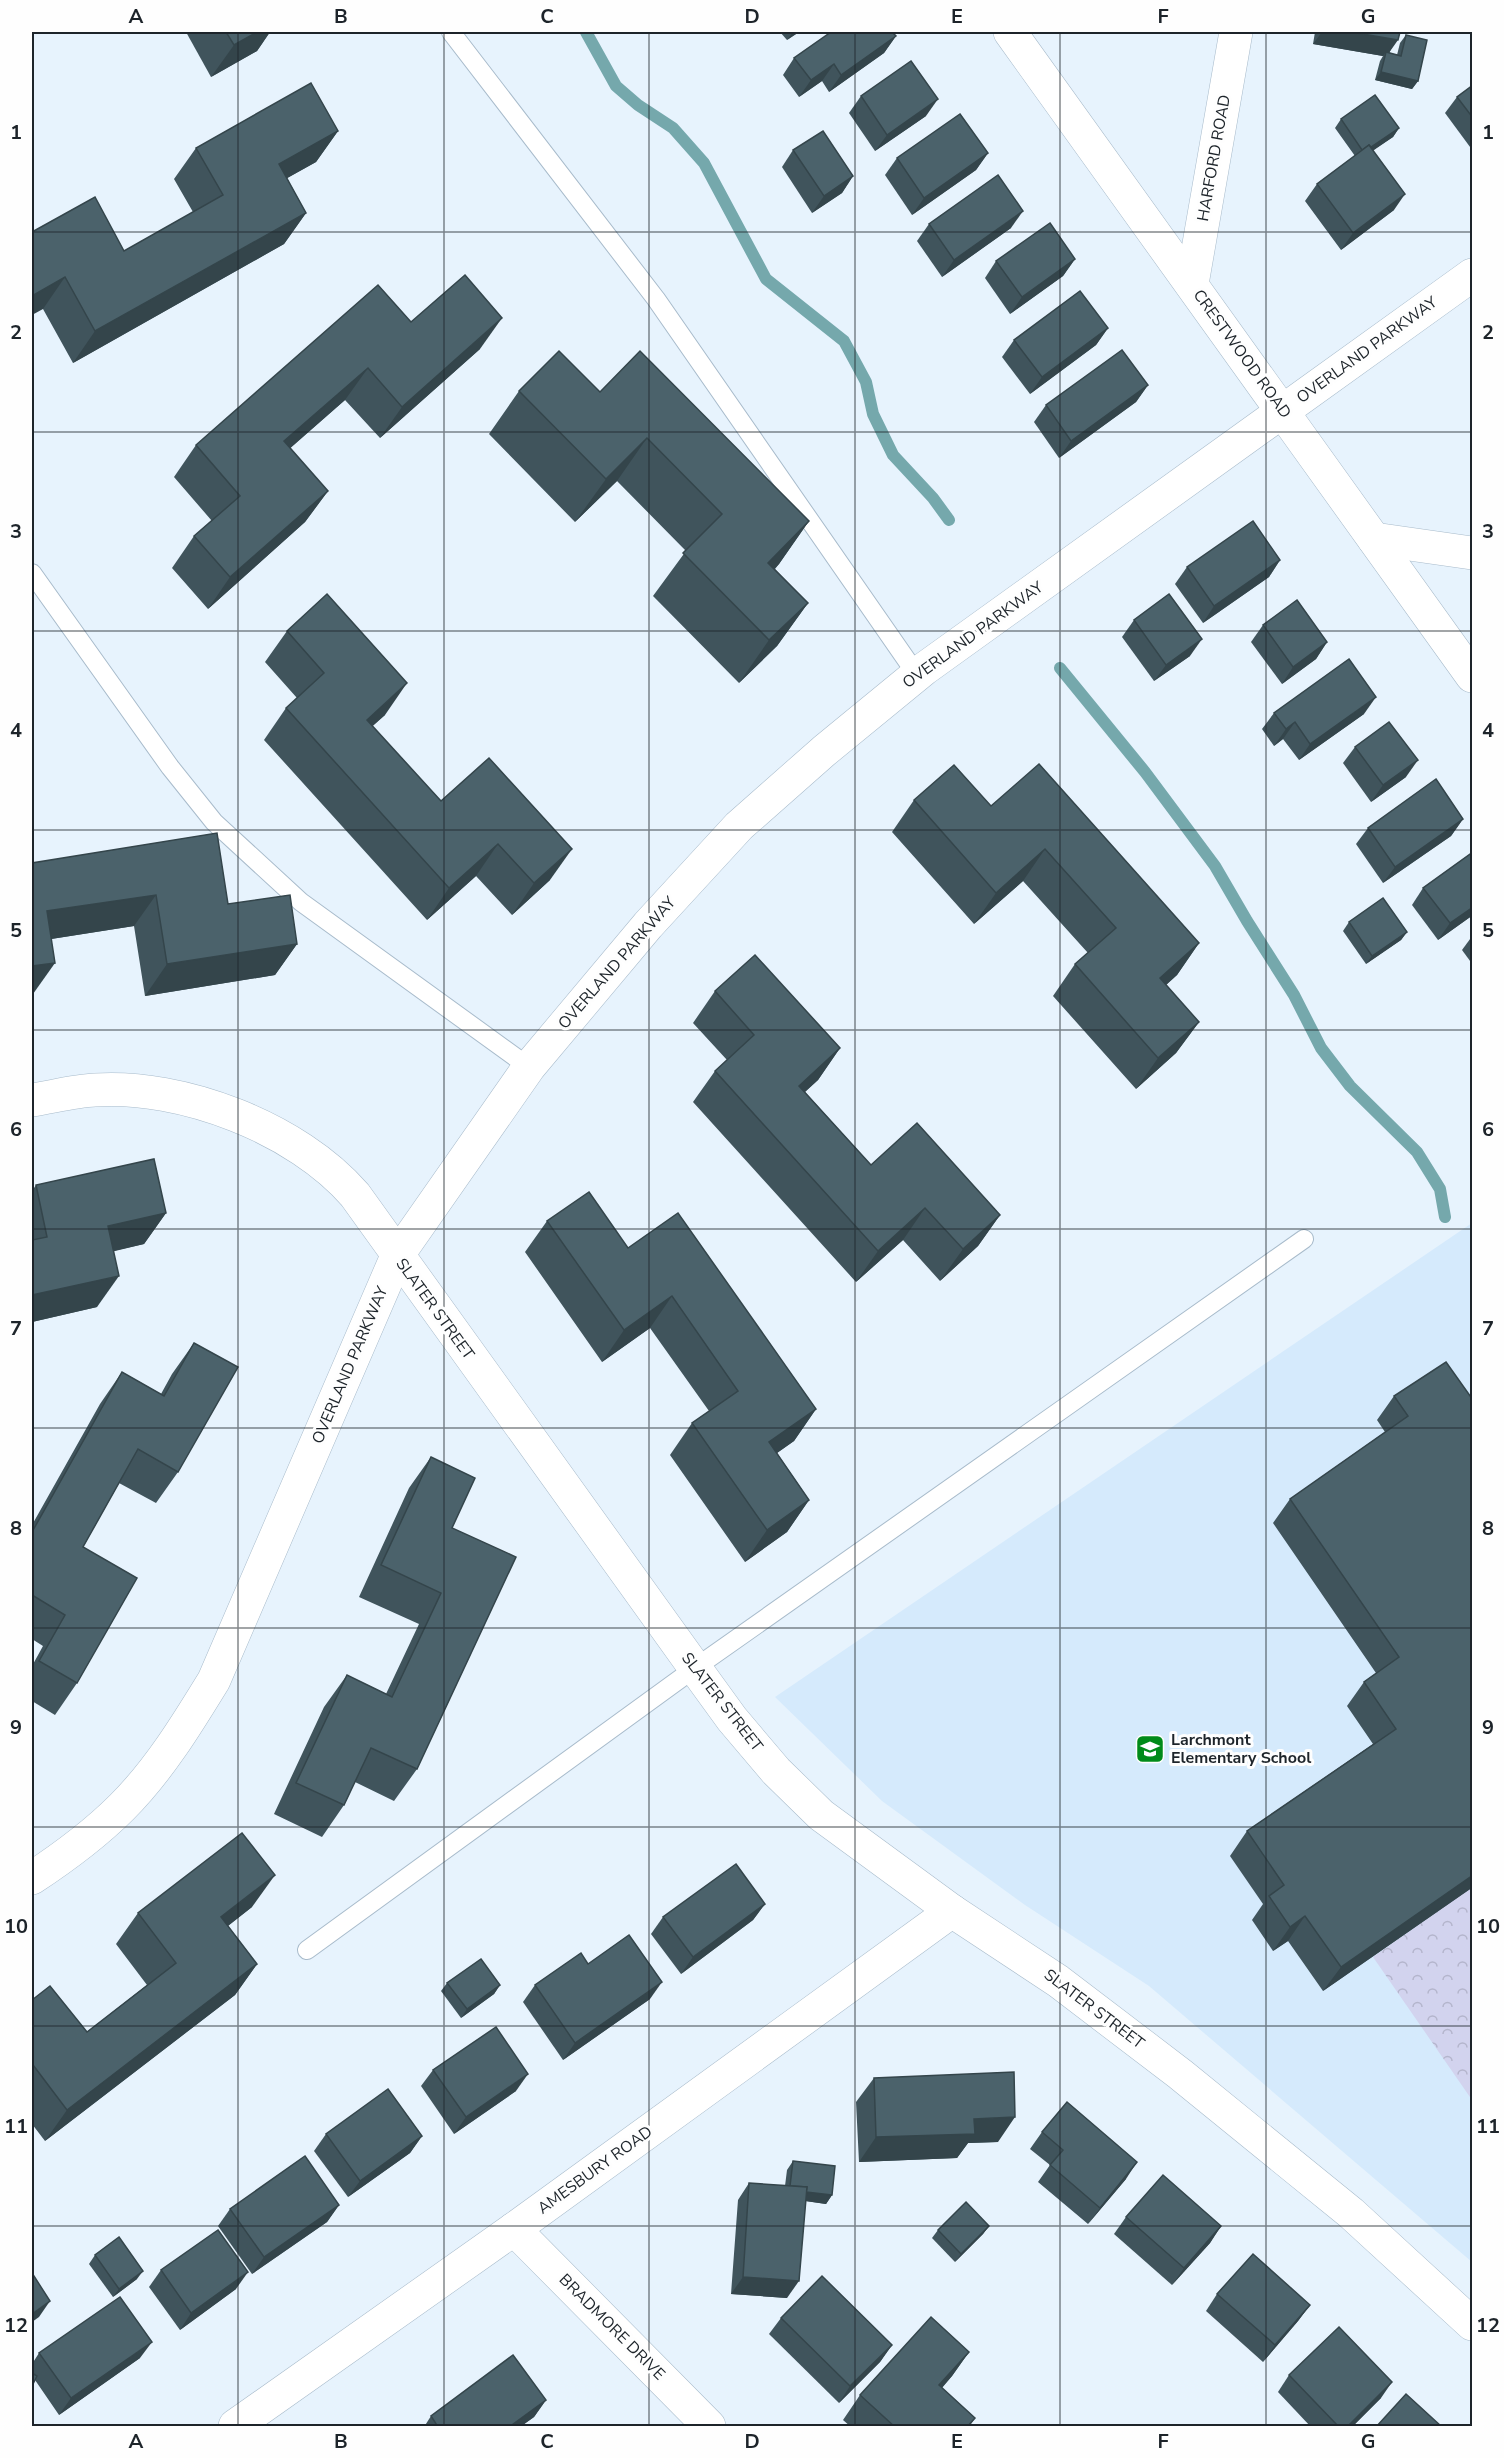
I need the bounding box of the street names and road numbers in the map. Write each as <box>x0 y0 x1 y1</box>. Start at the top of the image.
street label: HARFORD ROAD <box>1192 93 1236 223</box>
street label: CRESTWOOD ROAD <box>1188 285 1296 423</box>
street label: OVERLAND PARKWAY <box>1292 291 1442 409</box>
street label: OVERLAND PARKWAY <box>898 576 1048 694</box>
street label: OVERLAND PARKWAY <box>553 892 681 1034</box>
street label: SLATER STREET <box>391 1254 480 1364</box>
street label: OVERLAND PARKWAY <box>307 1283 393 1447</box>
street label: SLATER STREET <box>676 1648 768 1757</box>
street label: SLATER STREET <box>1039 1964 1149 2054</box>
street label: AMESBURY ROAD <box>533 2121 657 2219</box>
street label: BRADMORE DRIVE <box>554 2269 670 2385</box>

